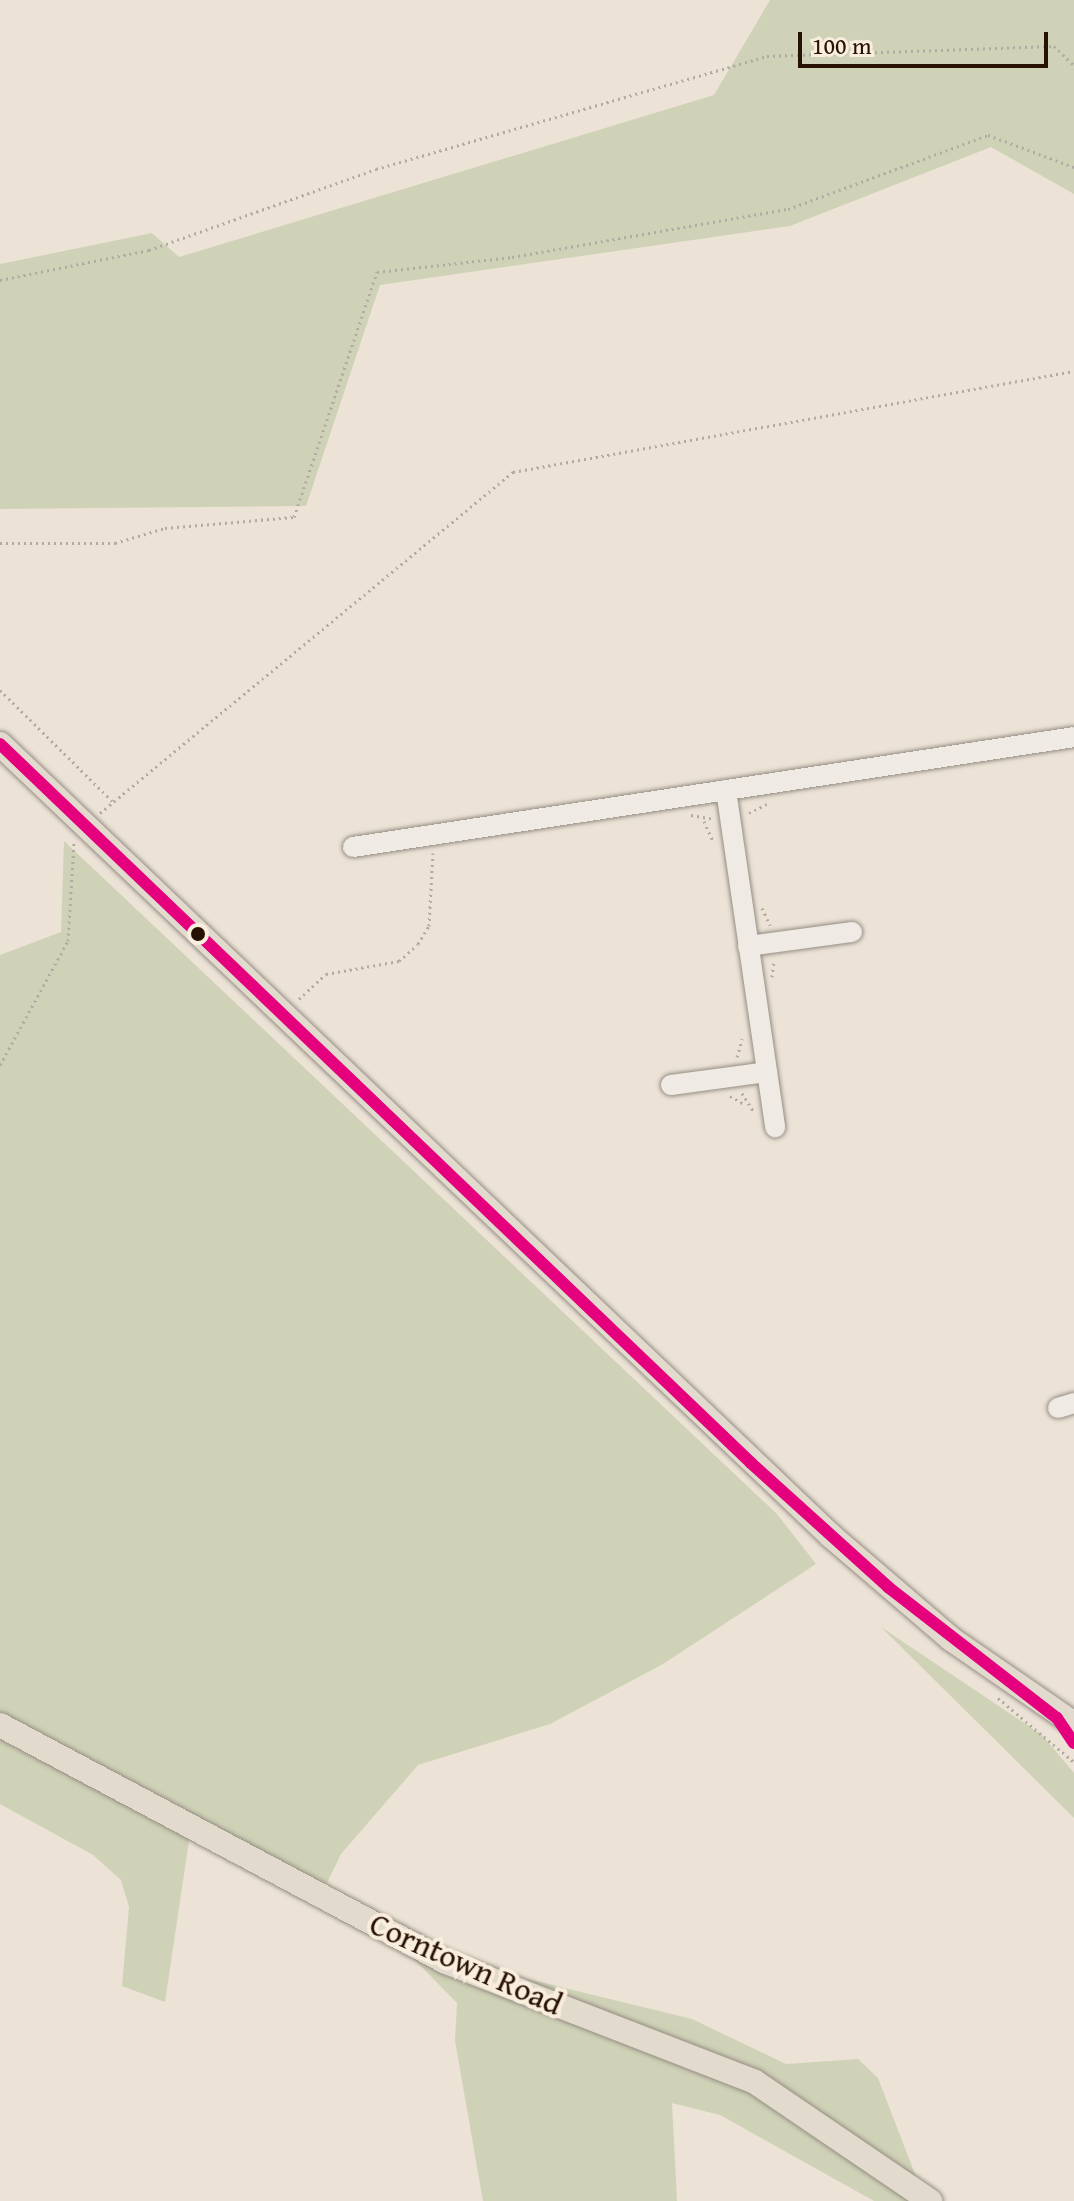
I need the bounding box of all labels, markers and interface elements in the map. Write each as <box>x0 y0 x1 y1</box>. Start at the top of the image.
scale bar <box>802 16 1052 66</box>
text: 100 m <box>812 28 872 63</box>
unlabelled marker <box>190 926 206 942</box>
street label: Corntown Road <box>364 1904 568 2024</box>

